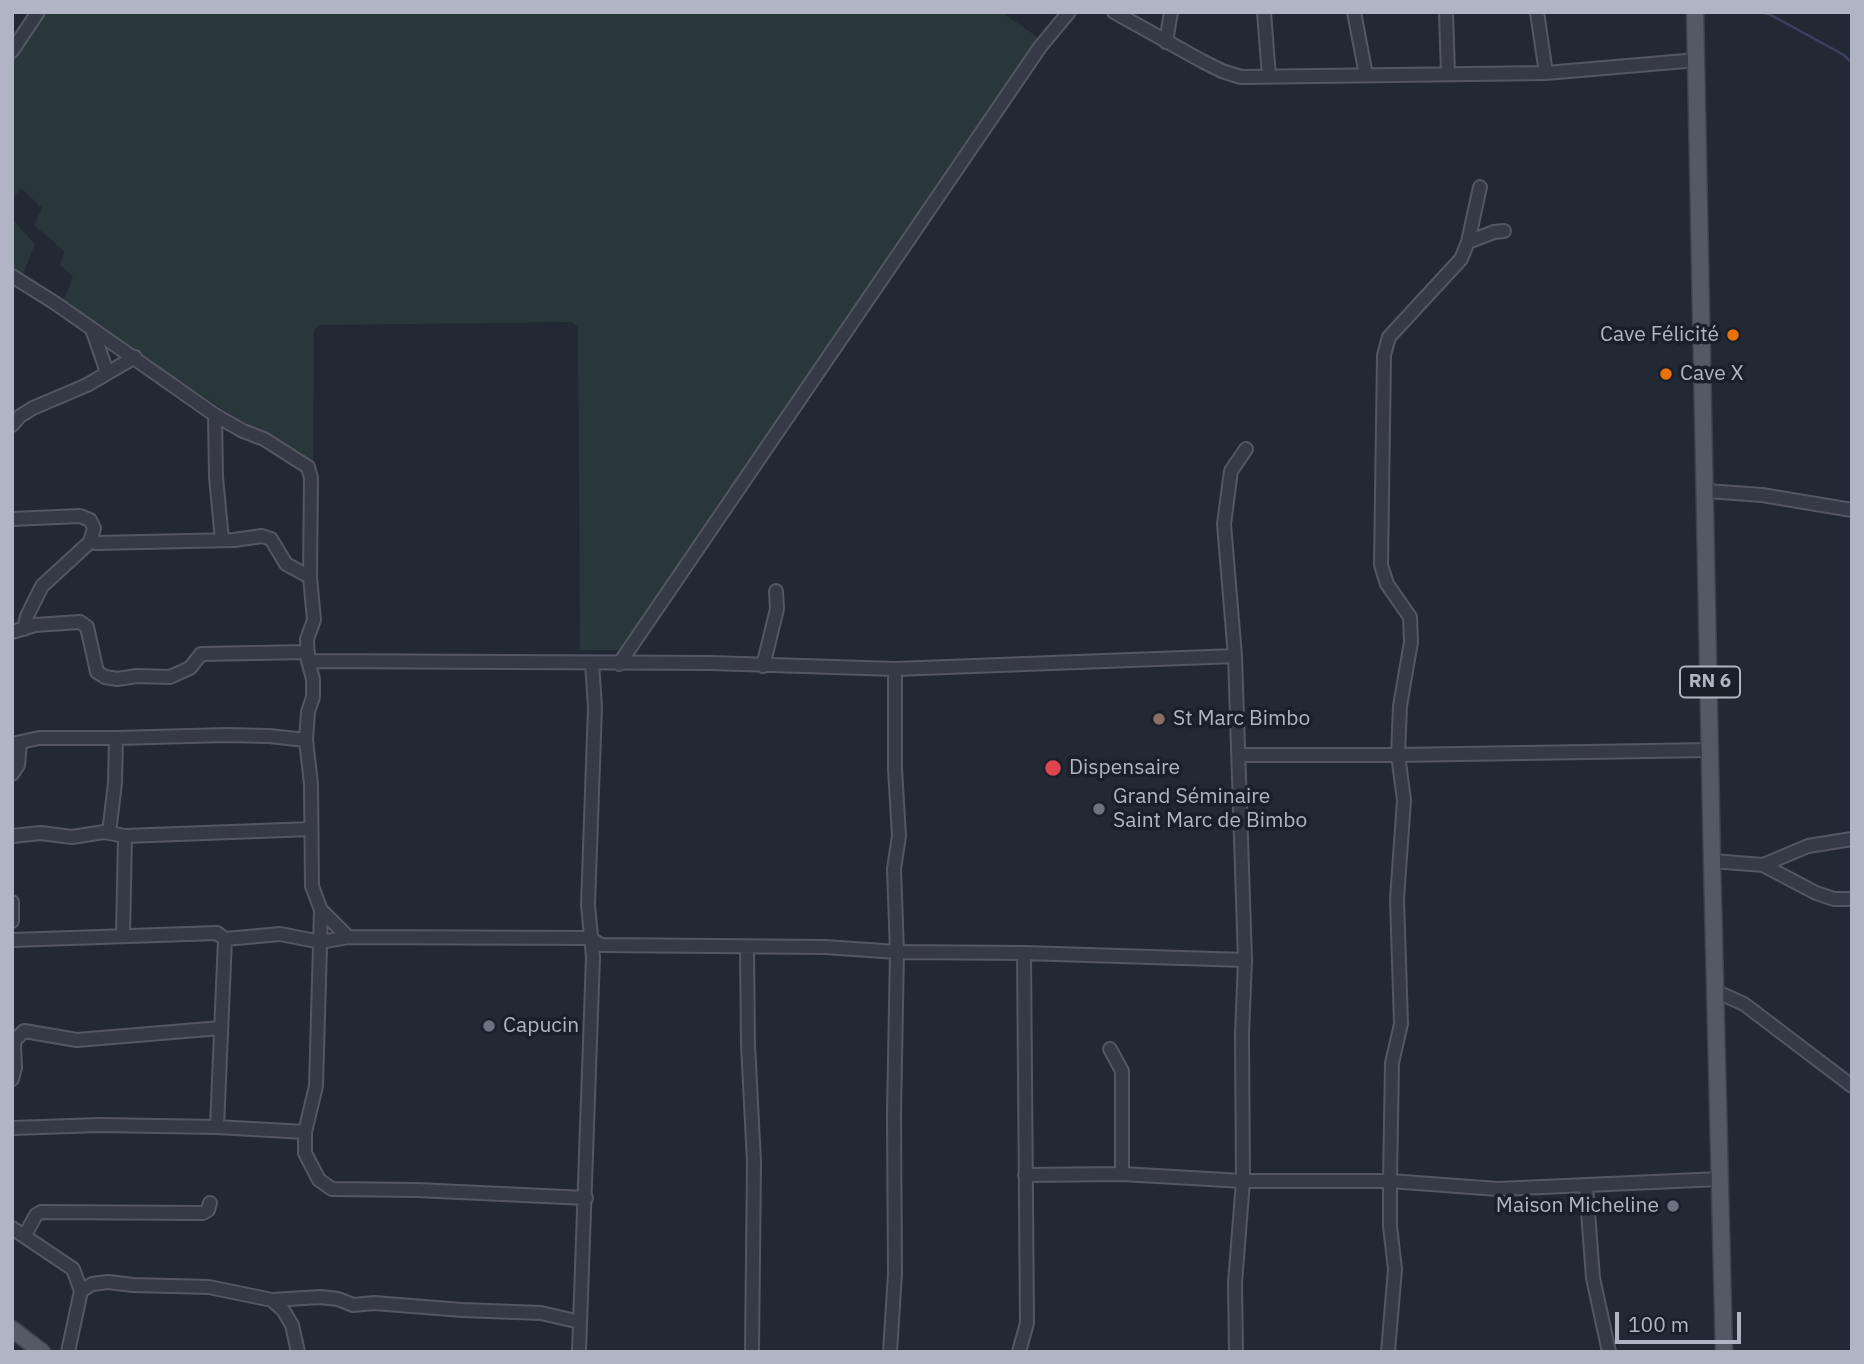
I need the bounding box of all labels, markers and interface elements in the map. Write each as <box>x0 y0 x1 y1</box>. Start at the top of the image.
place label: Cave Félicité <box>1600 322 1719 348</box>
marker: Cave Félicité <box>1725 327 1741 343</box>
place label: Cave X <box>1680 361 1744 387</box>
marker: Cave X <box>1658 366 1674 382</box>
road number: RN 6 <box>1680 666 1740 698</box>
place label: St Marc Bimbo <box>1173 706 1310 732</box>
marker: St Marc Bimbo <box>1151 711 1167 727</box>
place label: Dispensaire <box>1069 755 1180 781</box>
marker: Dispensaire <box>1043 758 1063 778</box>
place label: Grand Séminaire Saint Marc de Bimbo <box>1113 784 1307 834</box>
marker: Grand Séminaire Saint Marc de Bimbo <box>1091 801 1107 817</box>
place label: Capucin <box>503 1013 579 1039</box>
marker: Capucin <box>481 1018 497 1034</box>
place label: Maison Micheline <box>1496 1193 1659 1219</box>
marker: Maison Micheline <box>1665 1198 1681 1214</box>
scale bar <box>1619 1298 1745 1342</box>
text: 100 m <box>1628 1310 1689 1338</box>

